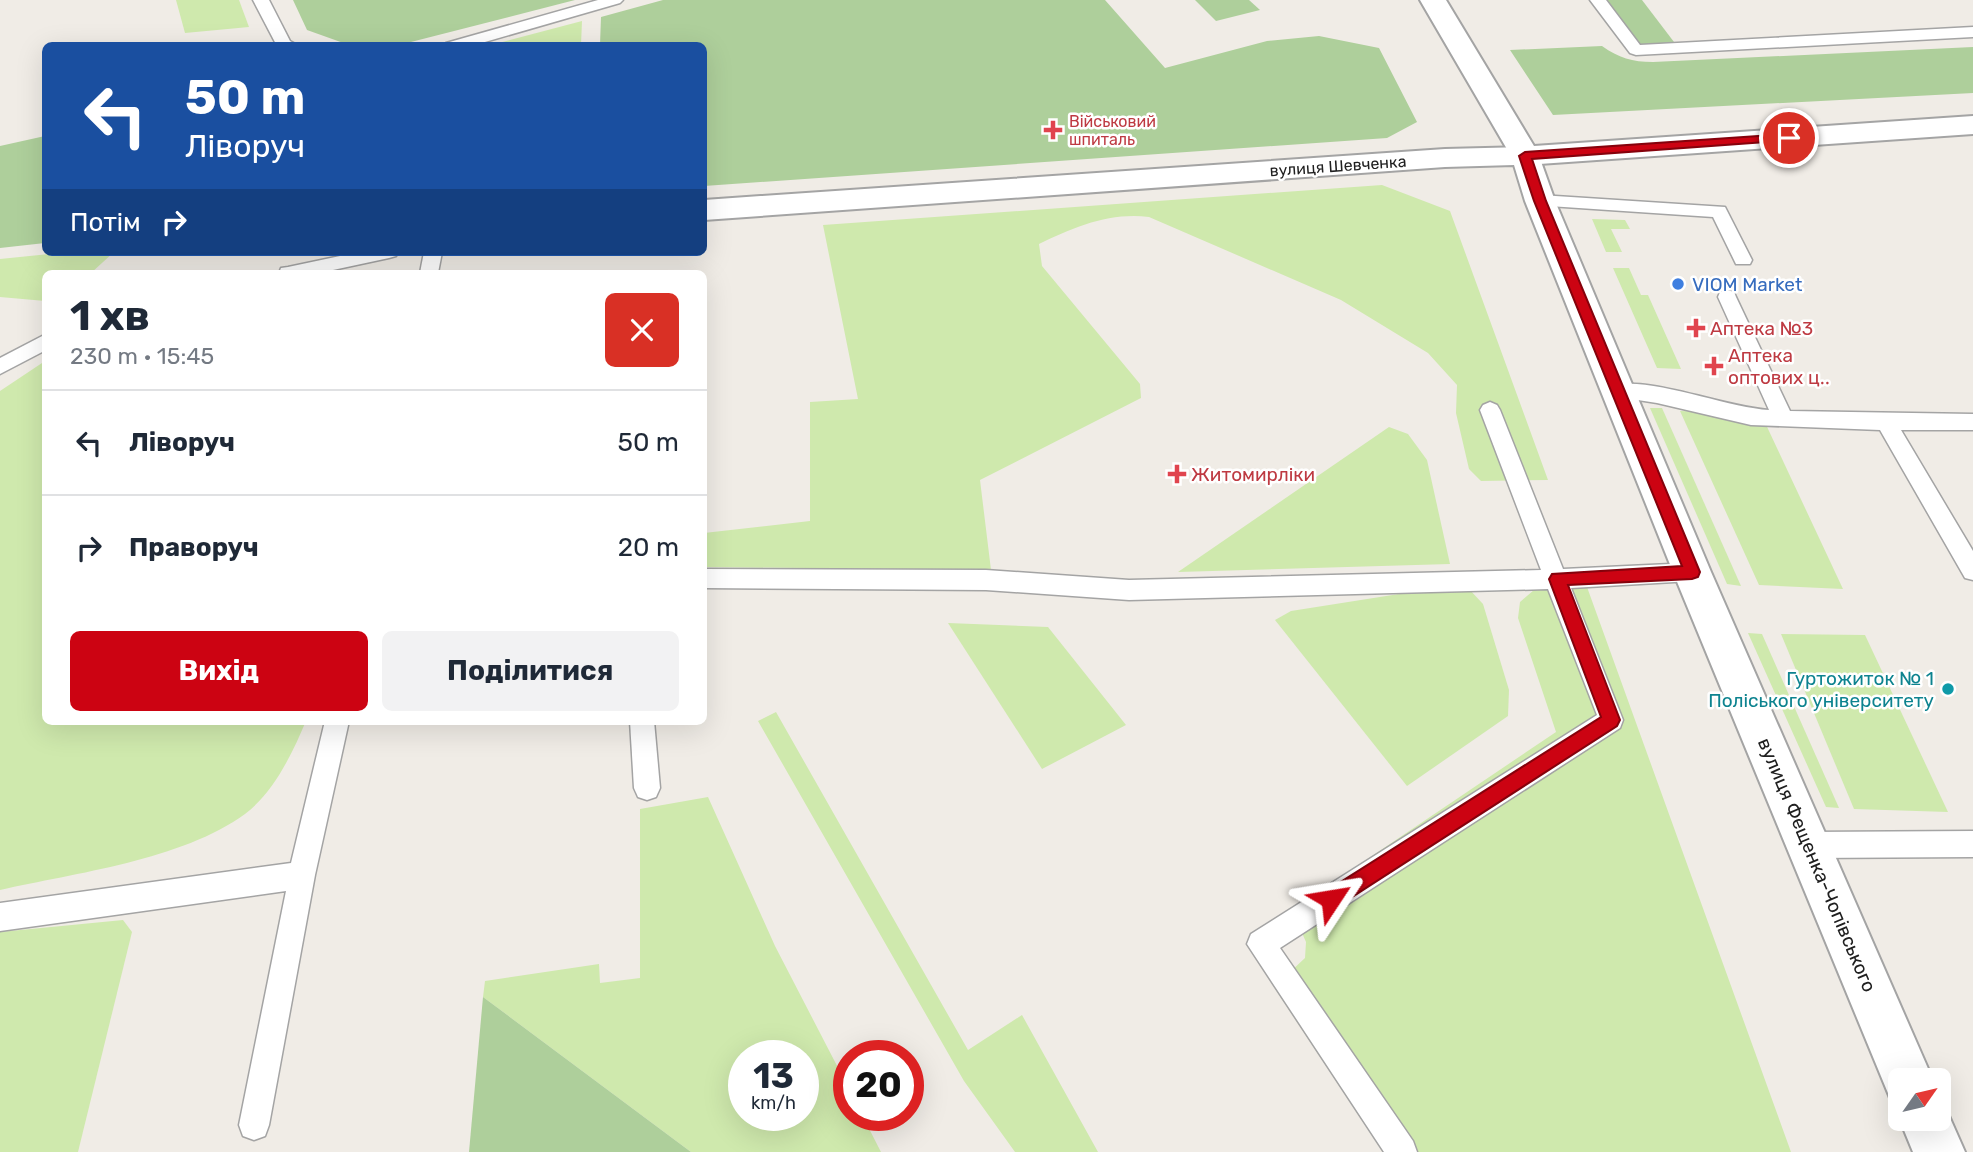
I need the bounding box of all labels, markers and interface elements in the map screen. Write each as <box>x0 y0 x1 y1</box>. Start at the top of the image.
text: 50 m <box>185 68 305 126</box>
icon: left <box>70 70 161 161</box>
pin <box>1759 108 1819 168</box>
place label: Військовий шпиталь <box>1069 112 1156 149</box>
icon: arrive <box>1770 119 1808 157</box>
marker: Військовий шпиталь <box>1043 120 1063 140</box>
text: Ліворуч <box>185 127 305 165</box>
street label: вулиця Шевченка <box>1269 152 1407 180</box>
icon: right <box>155 203 193 241</box>
text: Потім <box>70 207 141 238</box>
place label: VIOM Market <box>1692 273 1803 296</box>
marker: VIOM Market <box>1670 276 1686 292</box>
text: 1 хв <box>70 291 150 341</box>
button: close <box>605 293 679 367</box>
place label: Аптека №3 <box>1710 317 1813 340</box>
marker: Аптека №3 <box>1688 320 1704 336</box>
text: 230 m · 15:45 <box>70 342 214 370</box>
place label: Аптека оптових ц‥ <box>1728 344 1830 389</box>
marker: Аптека оптових ц‥ <box>1706 358 1722 374</box>
icon: left <box>70 424 108 462</box>
text: Ліворуч <box>129 427 235 458</box>
text: 50 m <box>618 427 679 458</box>
place label: Житомирліки <box>1191 463 1315 486</box>
marker: Житомирліки <box>1169 466 1185 482</box>
icon: right <box>70 529 108 567</box>
text: Праворуч <box>129 532 259 563</box>
text: 20 m <box>618 532 679 563</box>
button: Вихід <box>70 631 368 711</box>
button: Поділитися <box>382 631 679 711</box>
place label: Гуртожиток № 1 Поліського університету <box>1708 667 1934 712</box>
marker: Гуртожиток № 1 Поліського університету <box>1940 681 1956 697</box>
street label: вулиця Фещенка-Чопівського <box>1753 735 1881 995</box>
position arrow <box>1294 862 1368 936</box>
speed limit sign: 20 <box>833 1040 924 1131</box>
text: 13 <box>753 1055 794 1097</box>
north arrow <box>1888 1068 1951 1130</box>
map controls <box>1888 1068 1951 1131</box>
text: km/h <box>751 1092 796 1114</box>

